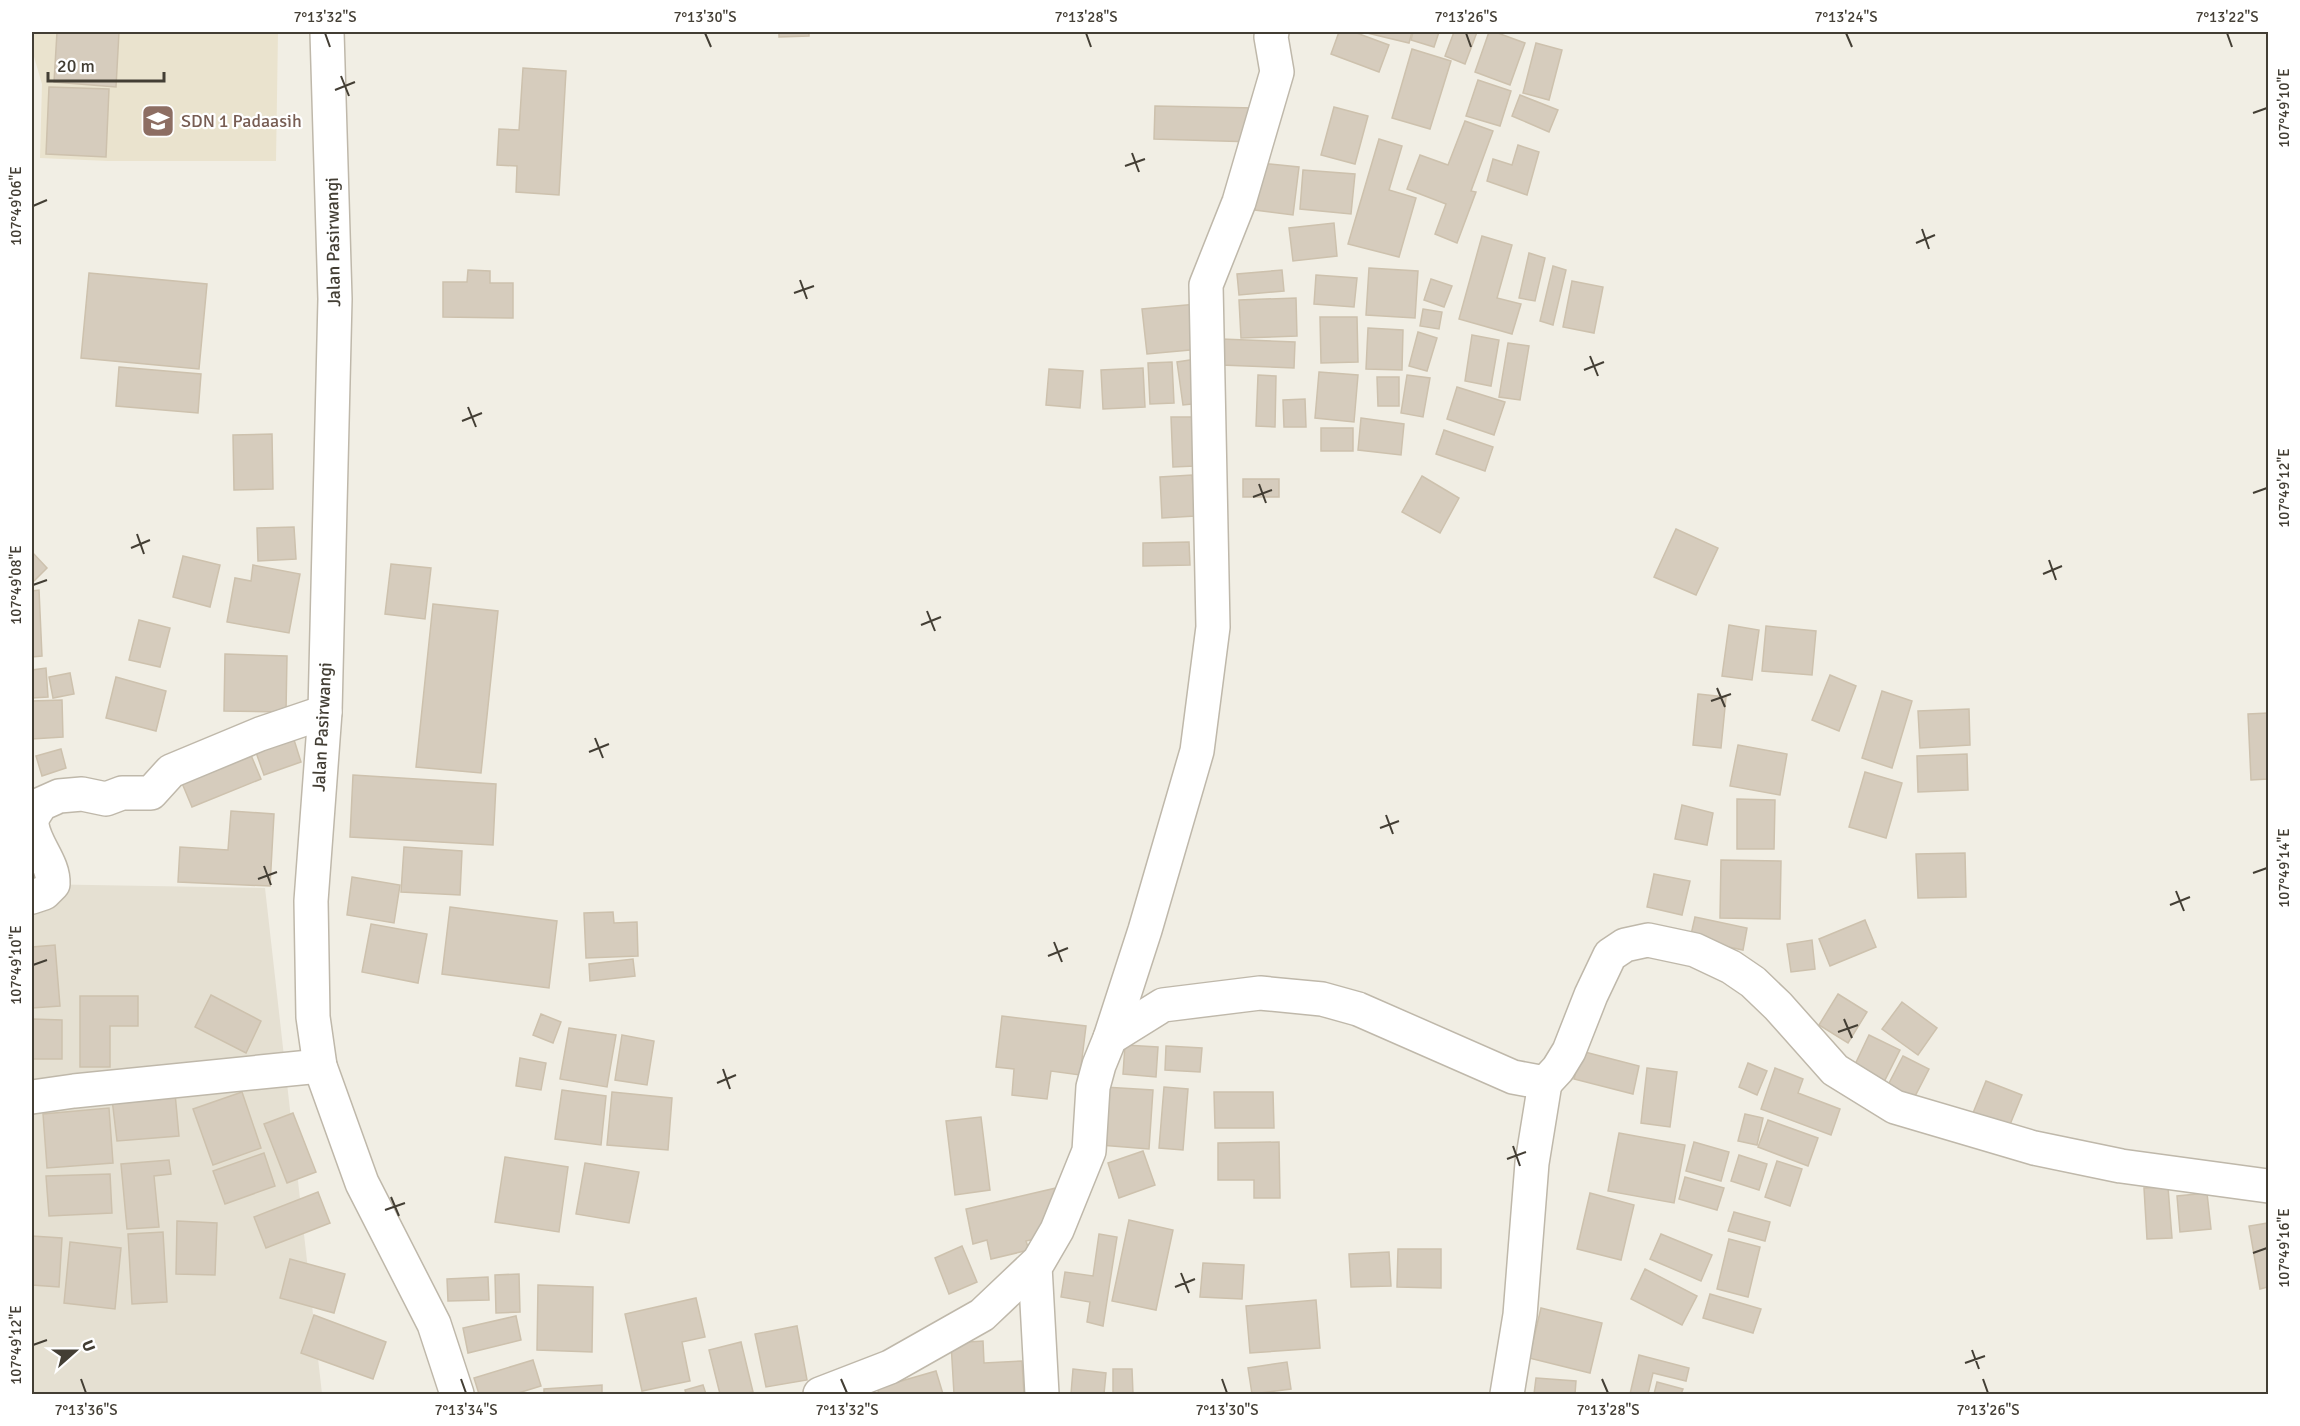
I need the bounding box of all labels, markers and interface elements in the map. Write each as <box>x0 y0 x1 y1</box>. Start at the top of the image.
text: 7°13'32"S <box>293 8 357 26</box>
text: 7°13'30"S <box>673 8 737 26</box>
text: 7°13'28"S <box>1054 8 1118 26</box>
text: 7°13'26"S <box>1434 8 1498 26</box>
text: 7°13'24"S <box>1814 8 1878 26</box>
text: 7°13'22"S <box>2195 8 2259 26</box>
scale bar <box>48 45 164 83</box>
text: 20 m <box>57 55 95 77</box>
text: 107°49'10"E <box>2275 68 2293 148</box>
school or university icon: SDN 1 Padaasih <box>140 103 176 139</box>
place label: SDN 1 Padaasih <box>181 110 302 132</box>
text: 107°49'06"E <box>7 166 25 246</box>
street label: Jalan Pasirwangi <box>321 177 345 307</box>
text: 107°49'12"E <box>2275 448 2293 528</box>
text: 107°49'08"E <box>7 545 25 625</box>
street label: Jalan Pasirwangi <box>308 662 336 792</box>
text: 107°49'14"E <box>2275 828 2293 908</box>
text: 107°49'10"E <box>7 925 25 1005</box>
text: 107°49'16"E <box>2275 1208 2293 1288</box>
text: 107°49'12"E <box>7 1305 25 1385</box>
north arrow <box>45 1321 105 1381</box>
text: U <box>77 1337 99 1355</box>
text: 7°13'36"S <box>54 1401 118 1419</box>
text: 7°13'34"S <box>434 1401 498 1419</box>
text: 7°13'32"S <box>815 1401 879 1419</box>
text: 7°13'30"S <box>1195 1401 1259 1419</box>
text: 7°13'28"S <box>1576 1401 1640 1419</box>
text: 7°13'26"S <box>1956 1401 2020 1419</box>

